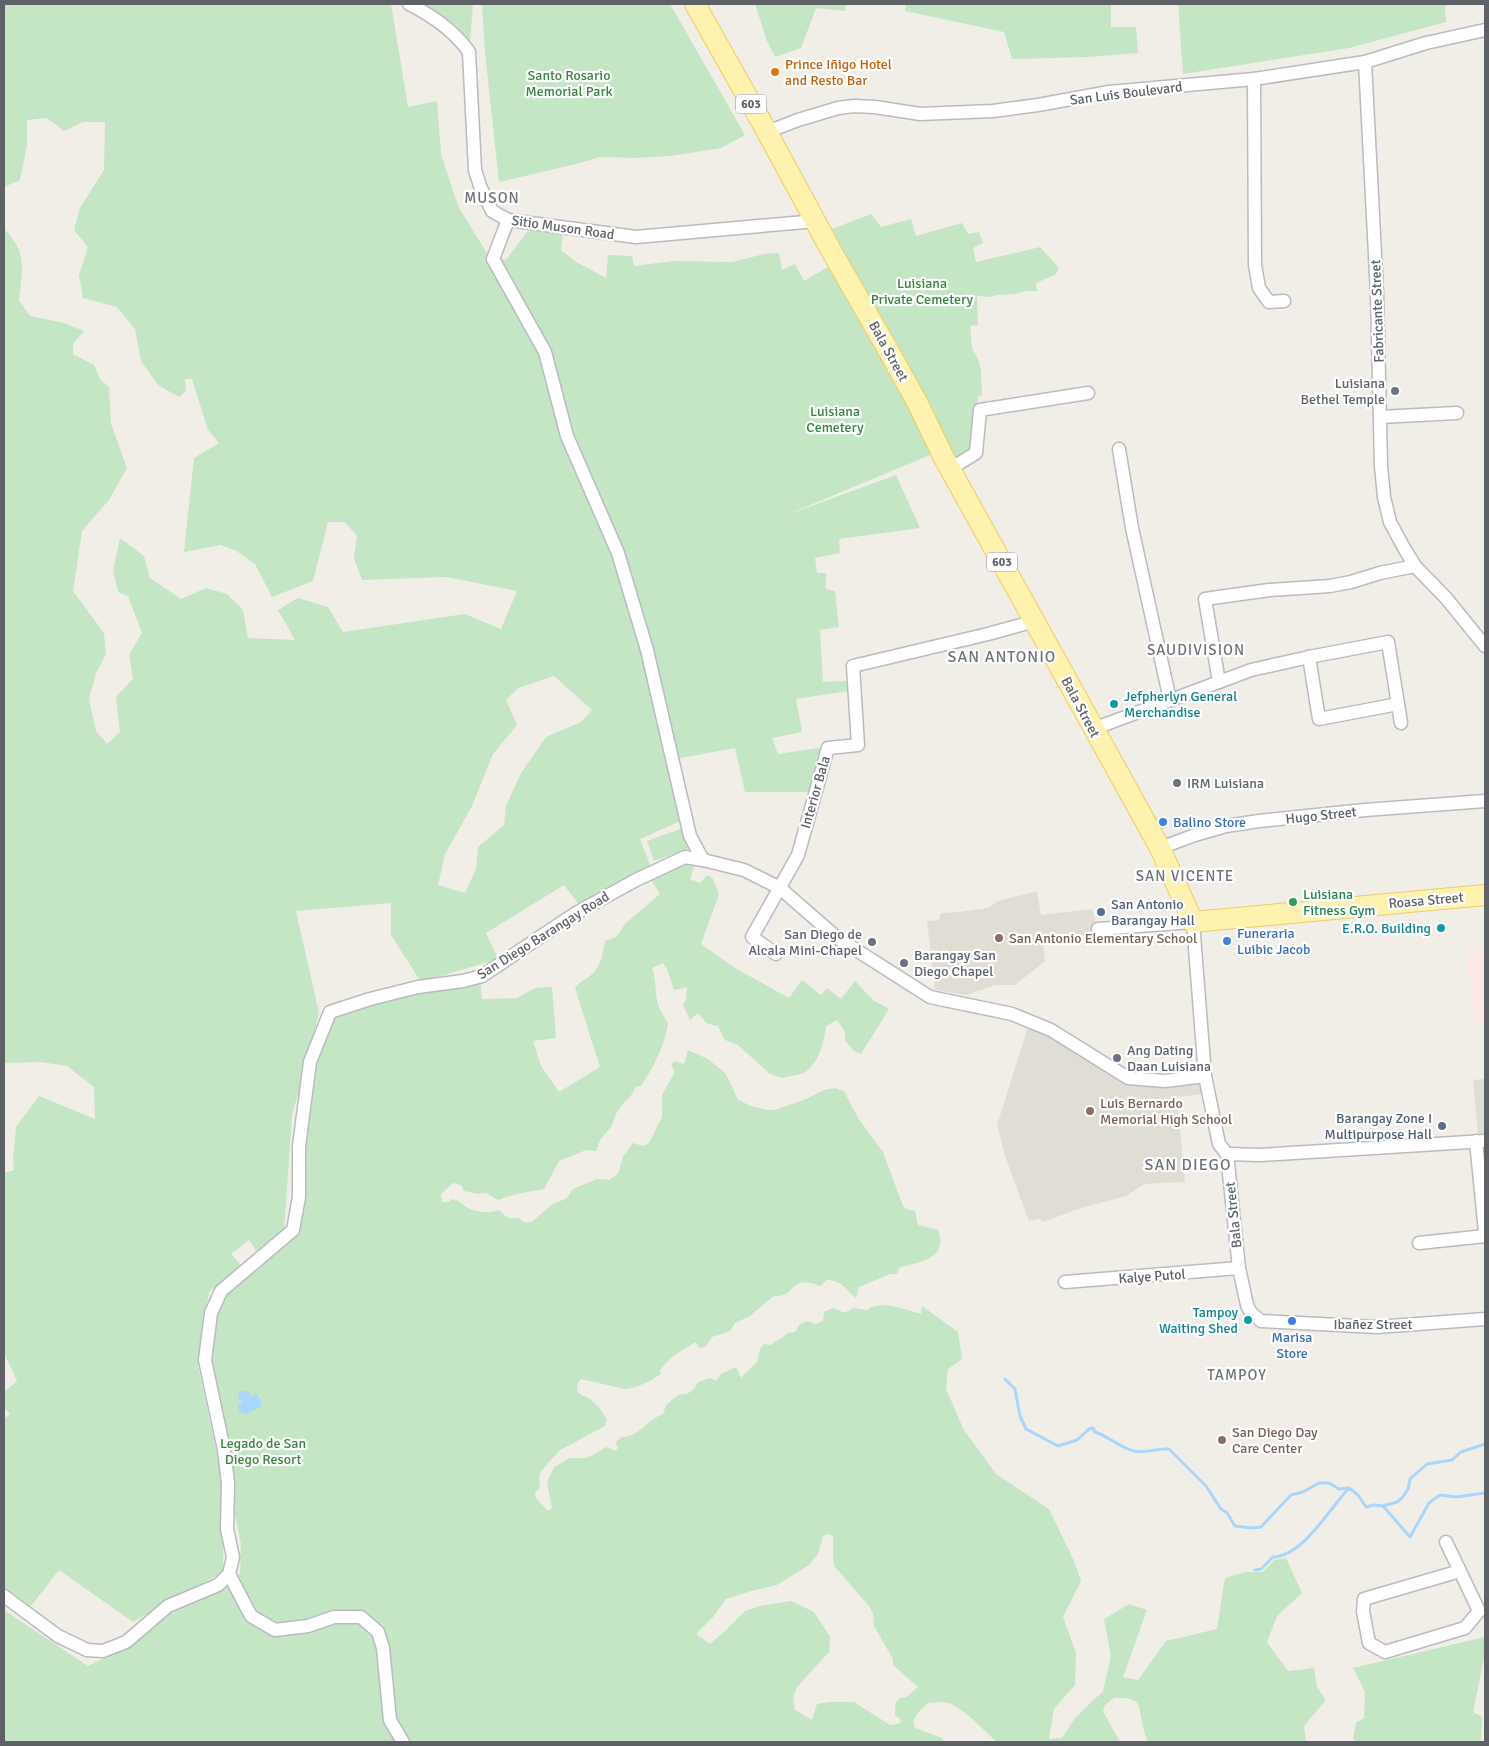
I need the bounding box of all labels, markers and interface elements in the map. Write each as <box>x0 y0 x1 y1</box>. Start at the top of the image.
place label: Prince Iñigo Hotel and Resto Bar <box>785 56 892 89</box>
marker: Prince Iñigo Hotel and Resto Bar <box>769 66 781 78</box>
park label: Santo Rosario Memorial Park <box>525 67 613 100</box>
street label: San Luis Boulevard <box>1069 78 1183 109</box>
road number: 603 <box>736 95 766 114</box>
district label: MUSON <box>464 189 520 207</box>
street label: Sitio Muson Road <box>510 212 615 243</box>
street label: Fabricante Street <box>1367 259 1388 363</box>
park label: Luisiana Private Cemetery <box>871 275 974 308</box>
street label: Bala Street <box>865 318 912 384</box>
place label: Luisiana Bethel Temple <box>1301 375 1385 408</box>
marker: Luisiana Bethel Temple <box>1389 385 1401 397</box>
park label: Luisiana Cemetery <box>806 403 864 436</box>
road number: 603 <box>987 552 1017 572</box>
district label: SAUDIVISION <box>1147 641 1245 659</box>
district label: SAN ANTONIO <box>948 647 1056 667</box>
street label: Bala Street <box>1057 674 1104 741</box>
place label: Jefpherlyn General Merchandise <box>1124 688 1237 721</box>
marker: Jefpherlyn General Merchandise <box>1108 698 1120 710</box>
street label: Interior Bala <box>797 754 834 831</box>
place label: IRM Luisiana <box>1187 775 1264 792</box>
marker: IRM Luisiana <box>1171 777 1183 789</box>
street label: Hugo Street <box>1285 803 1358 828</box>
place label: Balino Store <box>1173 814 1246 831</box>
marker: Balino Store <box>1157 816 1169 828</box>
district label: SAN VICENTE <box>1136 867 1234 885</box>
place label: Luisiana Fitness Gym <box>1303 886 1376 919</box>
street label: San Diego Barangay Road <box>474 888 612 983</box>
street label: Roasa Street <box>1388 889 1464 912</box>
place label: San Antonio Barangay Hall <box>1111 896 1195 929</box>
marker: Luisiana Fitness Gym <box>1287 896 1299 908</box>
marker: San Antonio Barangay Hall <box>1095 906 1107 918</box>
place label: E.R.O. Building <box>1342 920 1431 937</box>
marker: E.R.O. Building <box>1435 922 1447 934</box>
place label: Funeraria Luibic Jacob <box>1237 925 1310 958</box>
place label: San Diego de Alcala Mini-Chapel <box>748 926 862 959</box>
place label: San Antonio Elementary School <box>1009 930 1197 947</box>
marker: San Antonio Elementary School <box>993 932 1005 944</box>
marker: Funeraria Luibic Jacob <box>1221 935 1233 947</box>
marker: San Diego de Alcala Mini-Chapel <box>866 936 878 948</box>
place label: Barangay San Diego Chapel <box>914 947 996 980</box>
marker: Barangay San Diego Chapel <box>898 957 910 969</box>
place label: Ang Dating Daan Luisiana <box>1127 1042 1211 1075</box>
marker: Ang Dating Daan Luisiana <box>1111 1052 1123 1064</box>
place label: Luis Bernardo Memorial High School <box>1100 1095 1232 1128</box>
marker: Luis Bernardo Memorial High School <box>1084 1105 1096 1117</box>
place label: Barangay Zone I Multipurpose Hall <box>1325 1110 1432 1143</box>
marker: Barangay Zone I Multipurpose Hall <box>1436 1120 1448 1132</box>
district label: SAN DIEGO <box>1145 1155 1231 1175</box>
street label: Bala Street <box>1222 1181 1245 1249</box>
street label: Kalye Putol <box>1118 1266 1186 1287</box>
place label: Tampoy Waiting Shed <box>1159 1304 1238 1337</box>
marker: Tampoy Waiting Shed <box>1242 1314 1254 1326</box>
marker: Marisa Store <box>1286 1315 1298 1327</box>
street label: Ibañez Street <box>1333 1316 1413 1333</box>
place label: Marisa Store <box>1272 1329 1312 1362</box>
district label: TAMPOY <box>1207 1366 1267 1384</box>
place label: San Diego Day Care Center <box>1232 1424 1318 1457</box>
marker: San Diego Day Care Center <box>1216 1434 1228 1446</box>
park label: Legado de San Diego Resort <box>220 1435 306 1468</box>

